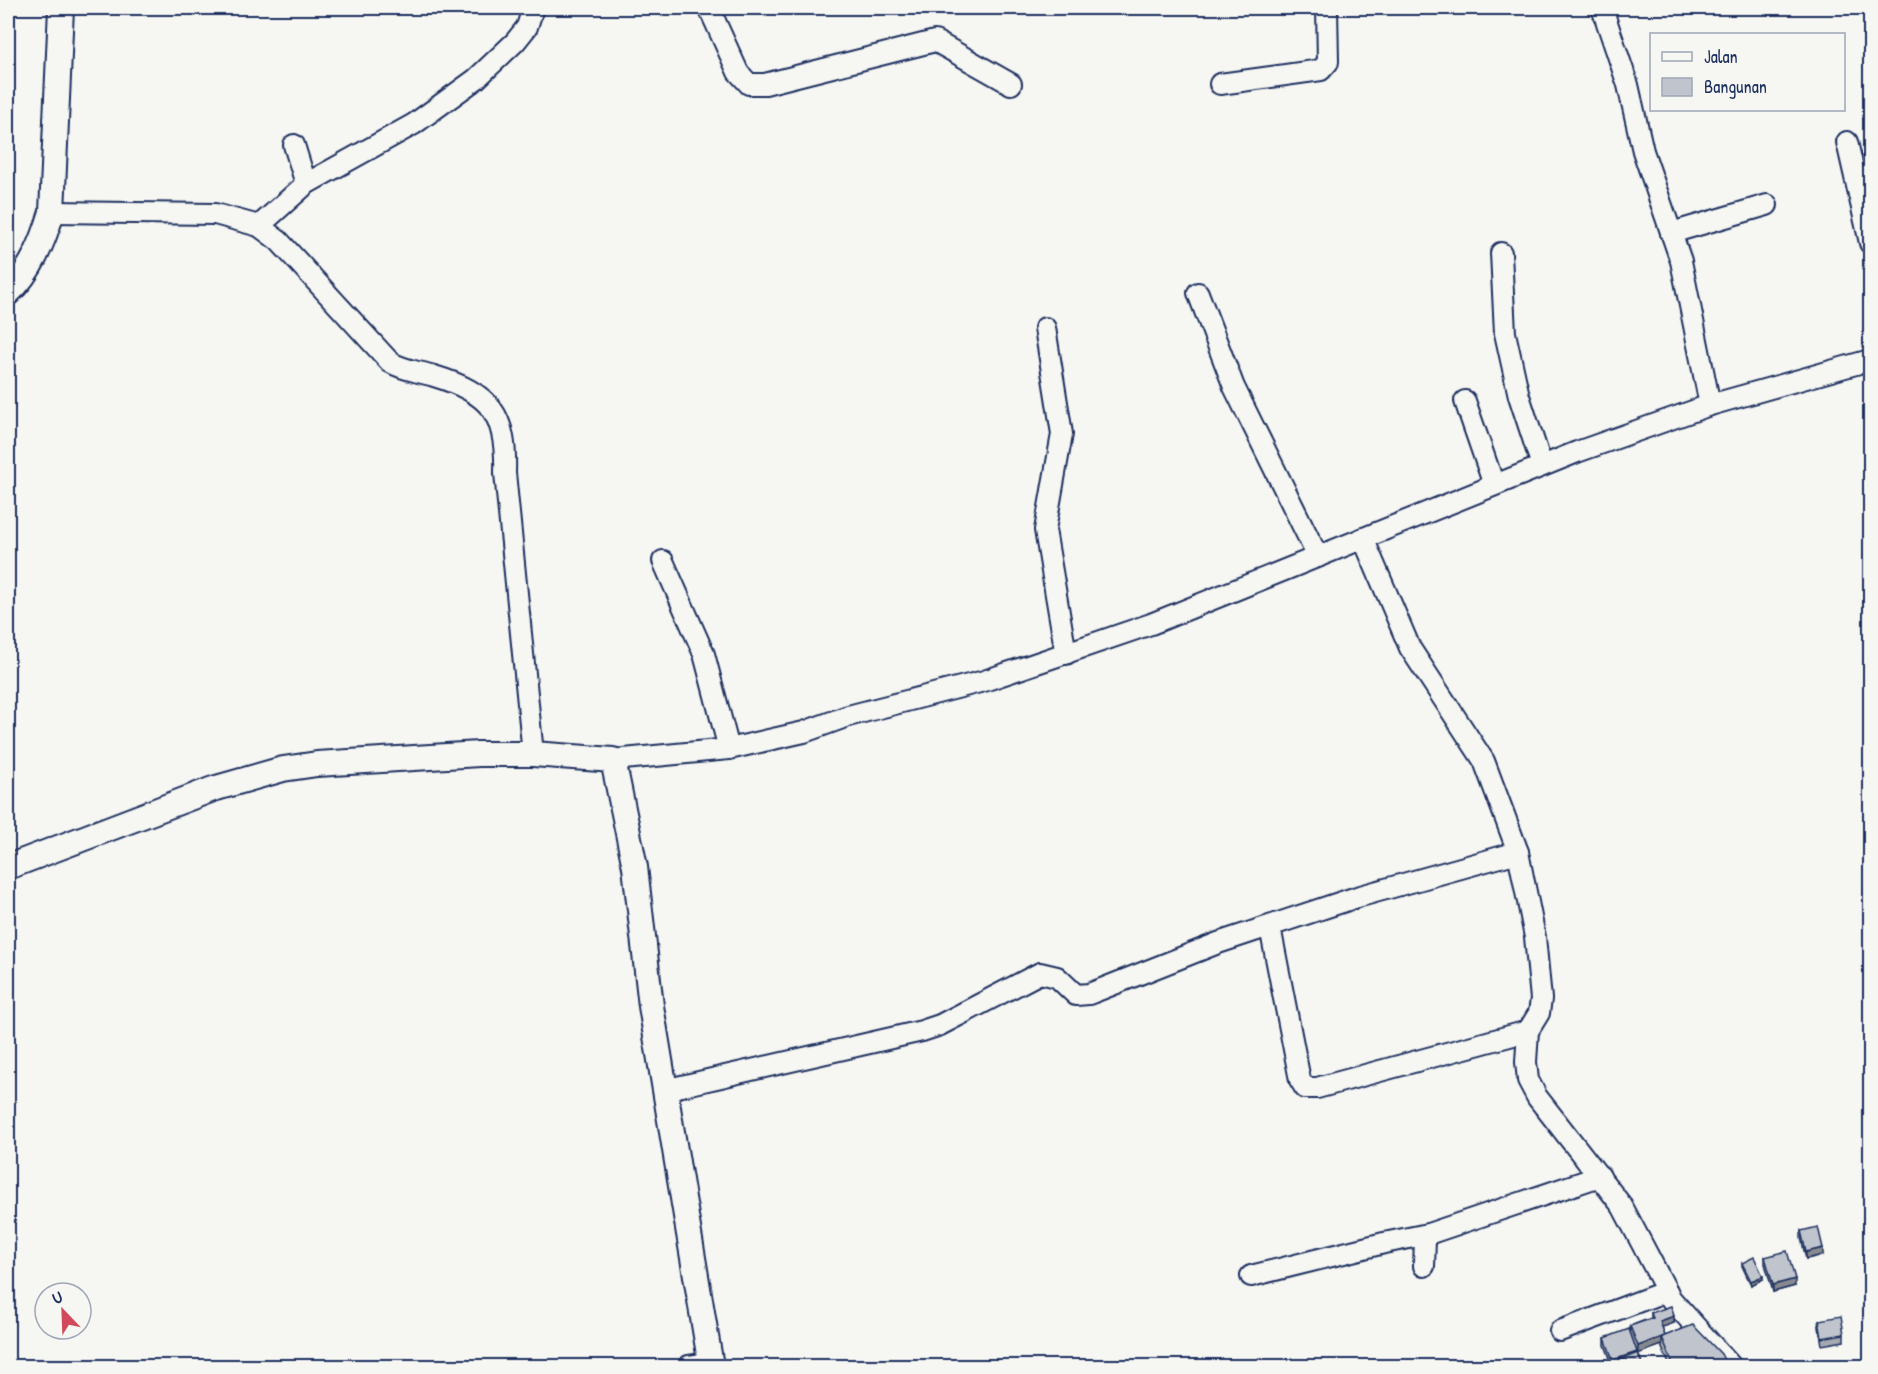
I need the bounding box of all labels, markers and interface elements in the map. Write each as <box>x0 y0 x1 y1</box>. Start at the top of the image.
legend <box>1650 33 1845 111</box>
text: Jalan <box>1704 44 1738 69</box>
text: Bangunan <box>1704 74 1767 99</box>
north arrow <box>33 1281 93 1341</box>
text: U <box>49 1285 66 1309</box>

